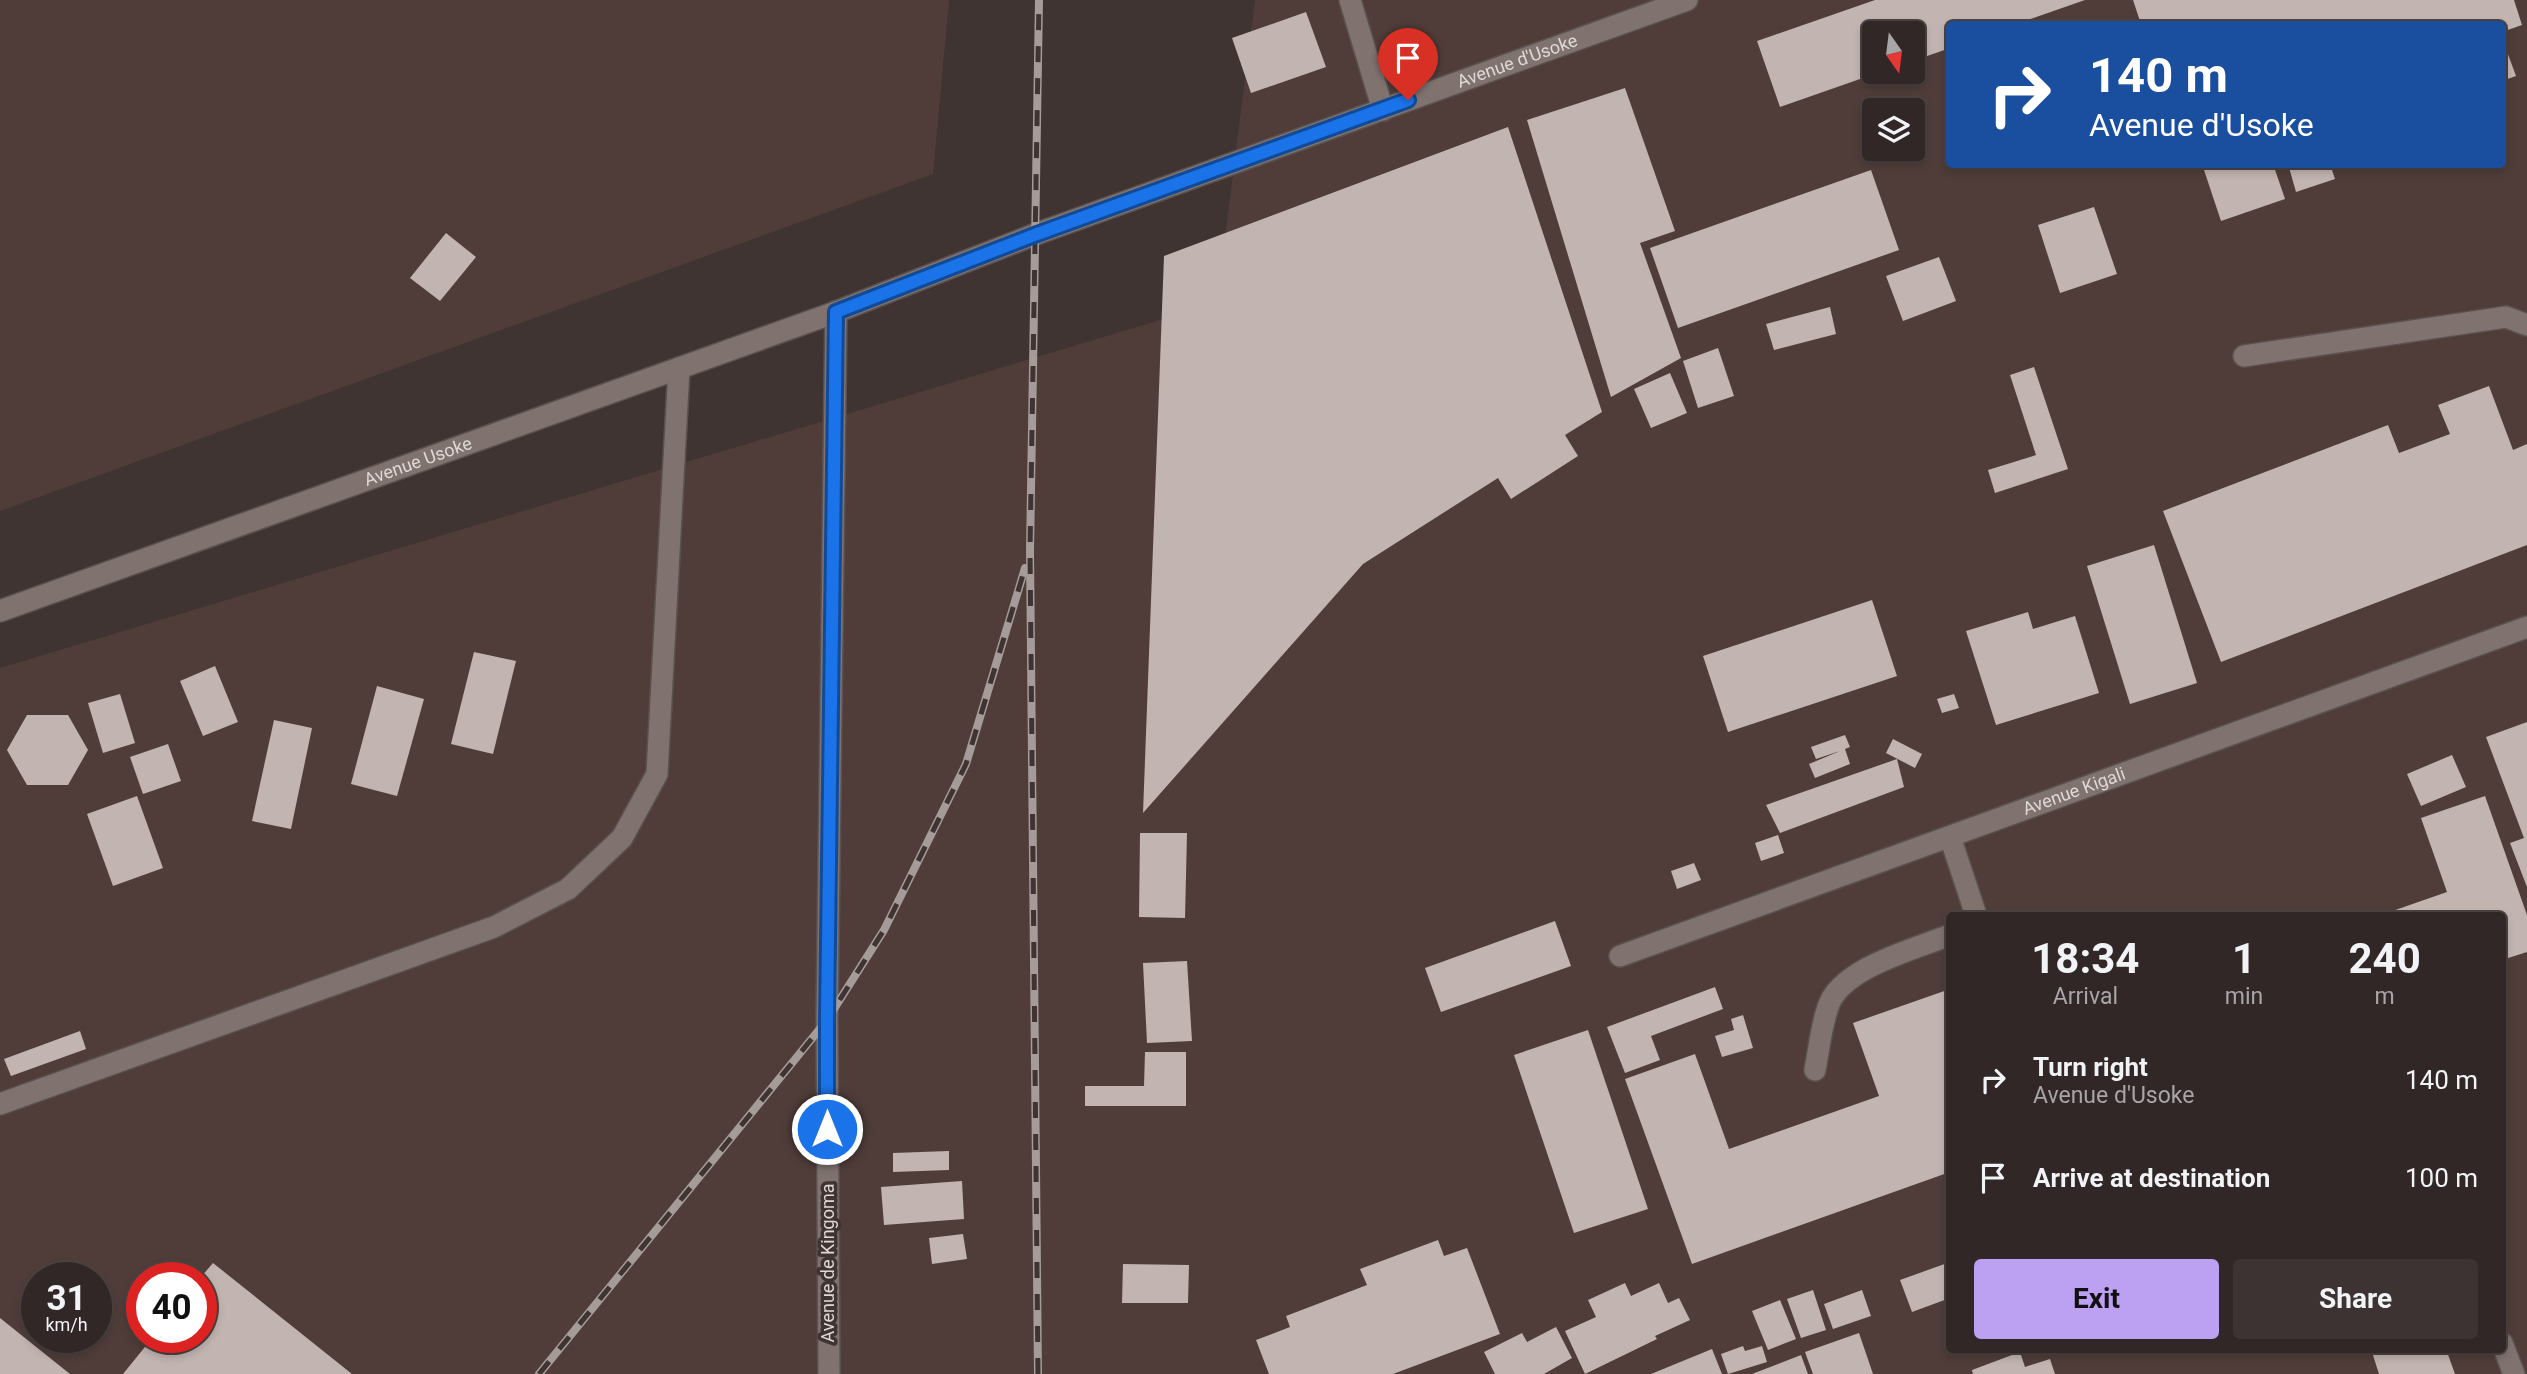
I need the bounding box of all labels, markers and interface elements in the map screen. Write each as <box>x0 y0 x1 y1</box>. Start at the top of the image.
north arrow <box>1862 21 1925 84</box>
map controls <box>1862 21 1925 161</box>
pin <box>1378 28 1438 100</box>
street label: Avenue d'Usoke <box>1454 29 1580 92</box>
icon: arrive <box>1389 39 1427 77</box>
text: 140 m <box>2089 47 2228 104</box>
icon: right <box>1974 49 2065 140</box>
button: layers <box>1862 98 1925 161</box>
text: Avenue d'Usoke <box>2089 106 2314 144</box>
street label: Avenue Usoke <box>361 432 475 490</box>
street label: Avenue Kigali <box>2020 763 2128 819</box>
text: 18:34 <box>2031 934 2139 983</box>
text: 1 <box>2232 934 2256 983</box>
text: 240 <box>2348 934 2421 983</box>
text: Arrival <box>2053 983 2118 1010</box>
text: min <box>2225 983 2263 1010</box>
text: m <box>2375 983 2395 1010</box>
text: Turn right <box>2033 1052 2148 1082</box>
icon: right <box>1974 1061 2012 1099</box>
text: 140 m <box>2405 1065 2478 1095</box>
text: Avenue d'Usoke <box>2033 1082 2194 1109</box>
position arrow <box>790 1092 864 1166</box>
icon: arrive <box>1974 1159 2012 1197</box>
text: Arrive at destination <box>2033 1163 2270 1193</box>
text: 100 m <box>2405 1163 2478 1193</box>
street label: Avenue de Kingoma <box>817 1183 838 1343</box>
button: Exit <box>1974 1259 2219 1339</box>
button: Share <box>2233 1259 2478 1339</box>
speed limit sign: 40 <box>126 1262 217 1353</box>
text: 31 <box>46 1278 87 1319</box>
text: km/h <box>45 1314 88 1335</box>

